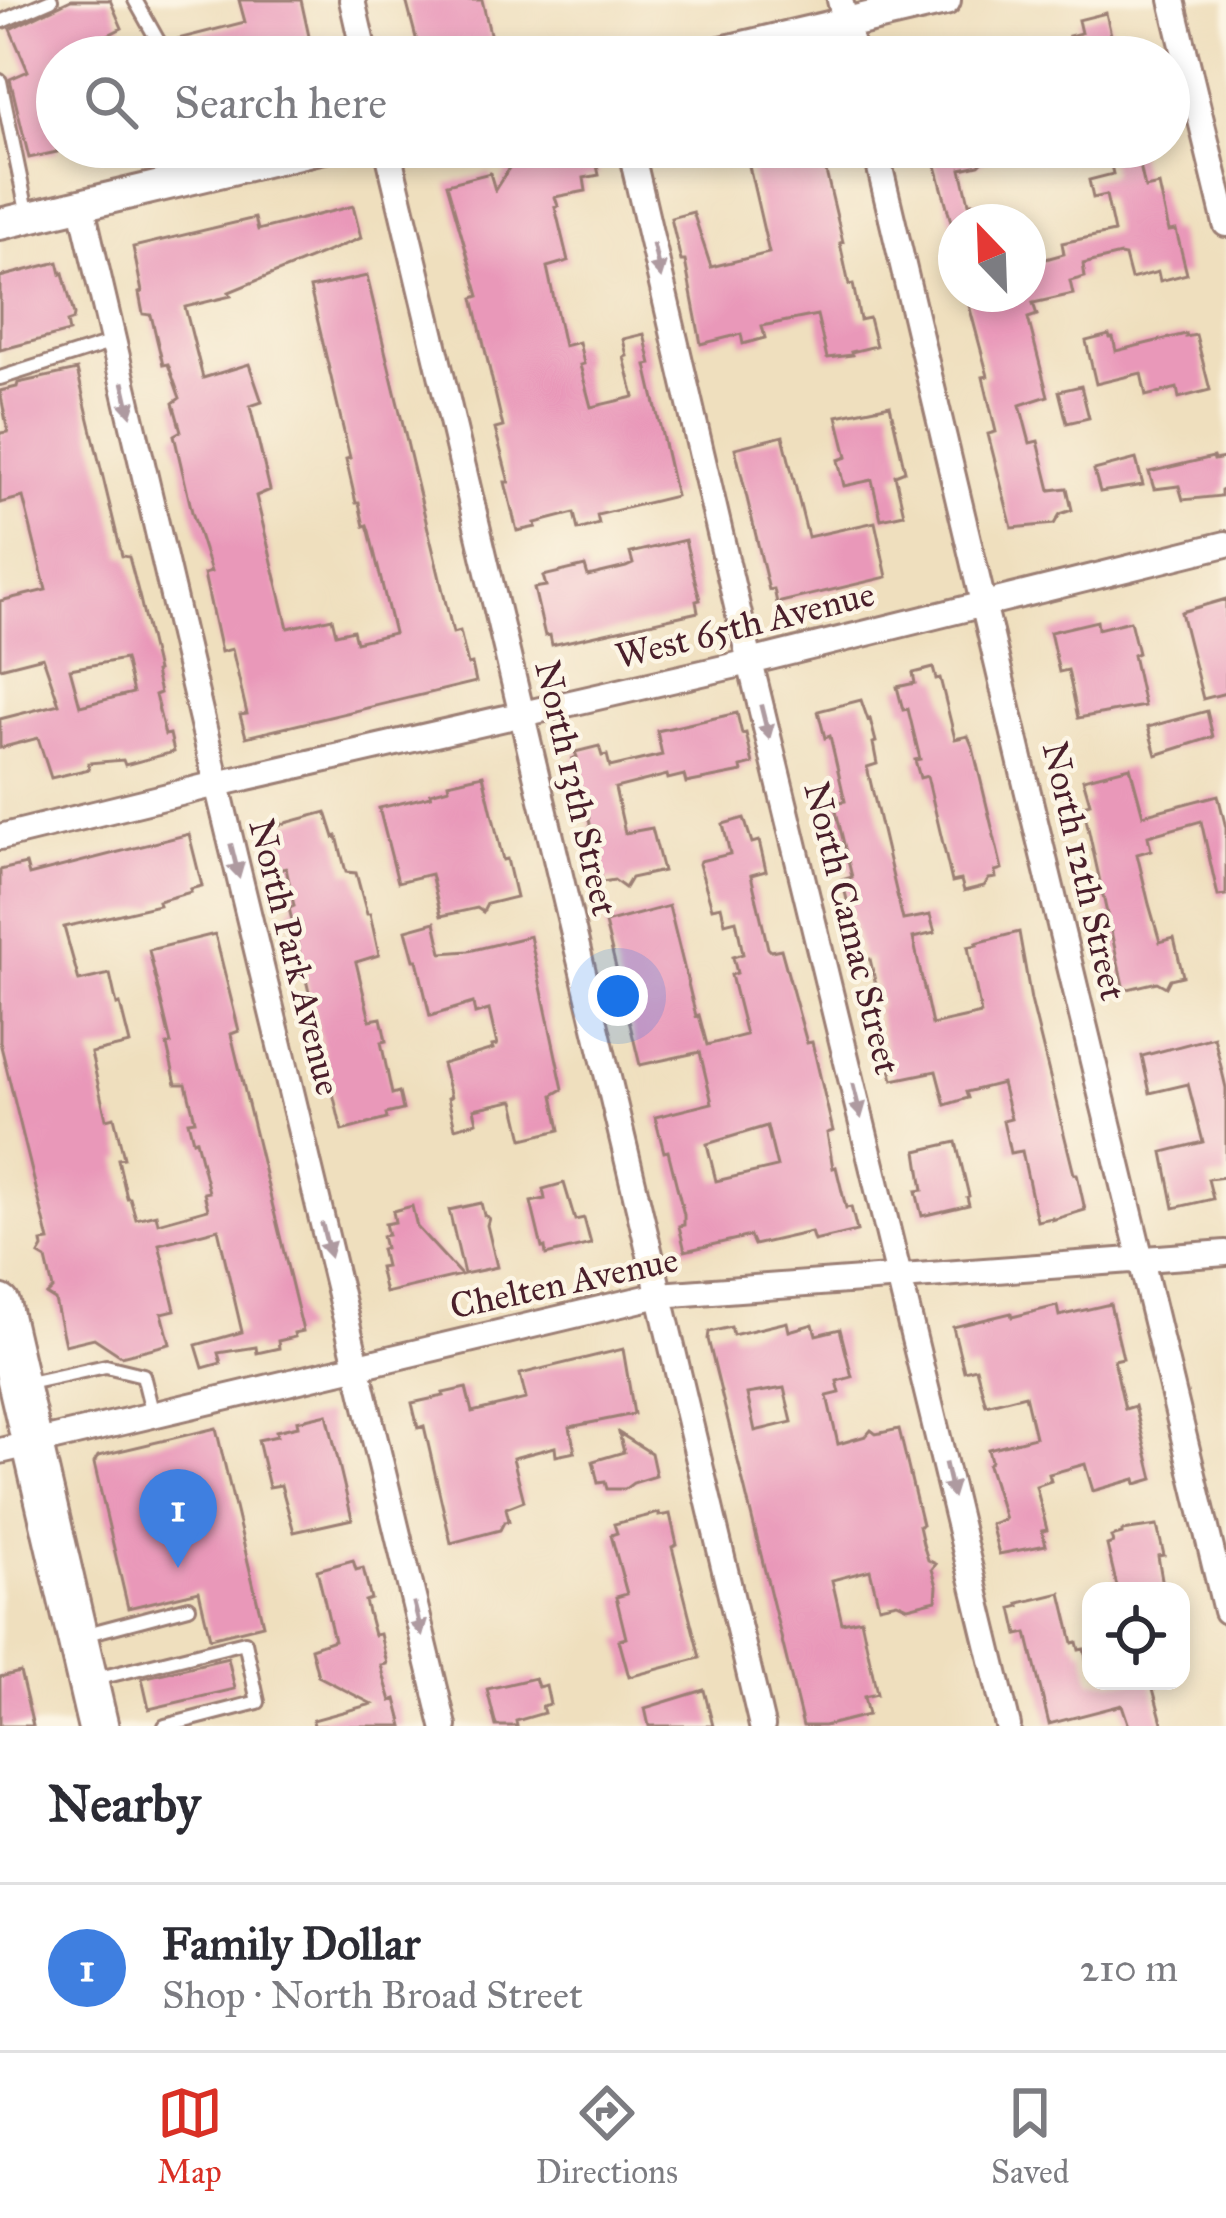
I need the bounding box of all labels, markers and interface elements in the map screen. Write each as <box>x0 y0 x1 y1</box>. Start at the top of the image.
search box <box>36 36 1190 168</box>
icon: search <box>78 69 144 135</box>
text: Search here <box>174 75 387 130</box>
north arrow <box>938 204 1046 312</box>
one-way arrow <box>648 242 667 280</box>
one-way arrow <box>119 380 138 418</box>
street label: West 65th Avenue <box>611 572 879 678</box>
street label: North 13th Street <box>525 656 627 920</box>
one-way arrow <box>756 704 775 741</box>
street label: North 12th Street <box>1033 737 1135 1005</box>
street label: North Camac Street <box>794 777 910 1079</box>
street label: North Park Avenue <box>239 814 351 1100</box>
one-way arrow <box>226 842 245 879</box>
your location <box>588 966 648 1026</box>
one-way arrow <box>848 1083 867 1120</box>
one-way arrow <box>317 1221 336 1258</box>
street label: Chelten Avenue <box>446 1237 682 1329</box>
one-way arrow <box>940 1462 959 1499</box>
pin: 1 <box>139 1469 217 1568</box>
map controls <box>1082 1582 1190 1690</box>
button: locate <box>1082 1582 1190 1690</box>
one-way arrow <box>409 1600 428 1637</box>
text: Nearby <box>48 1773 200 1835</box>
text: Family Dollar <box>162 1916 420 1971</box>
text: 1 <box>79 1944 95 1992</box>
text: 210 m <box>1080 1944 1178 1992</box>
text: Shop · North Broad Street <box>162 1971 583 2019</box>
tab: Map <box>157 2080 223 2192</box>
tab: Directions <box>536 2080 678 2192</box>
tab: Saved <box>991 2080 1069 2192</box>

